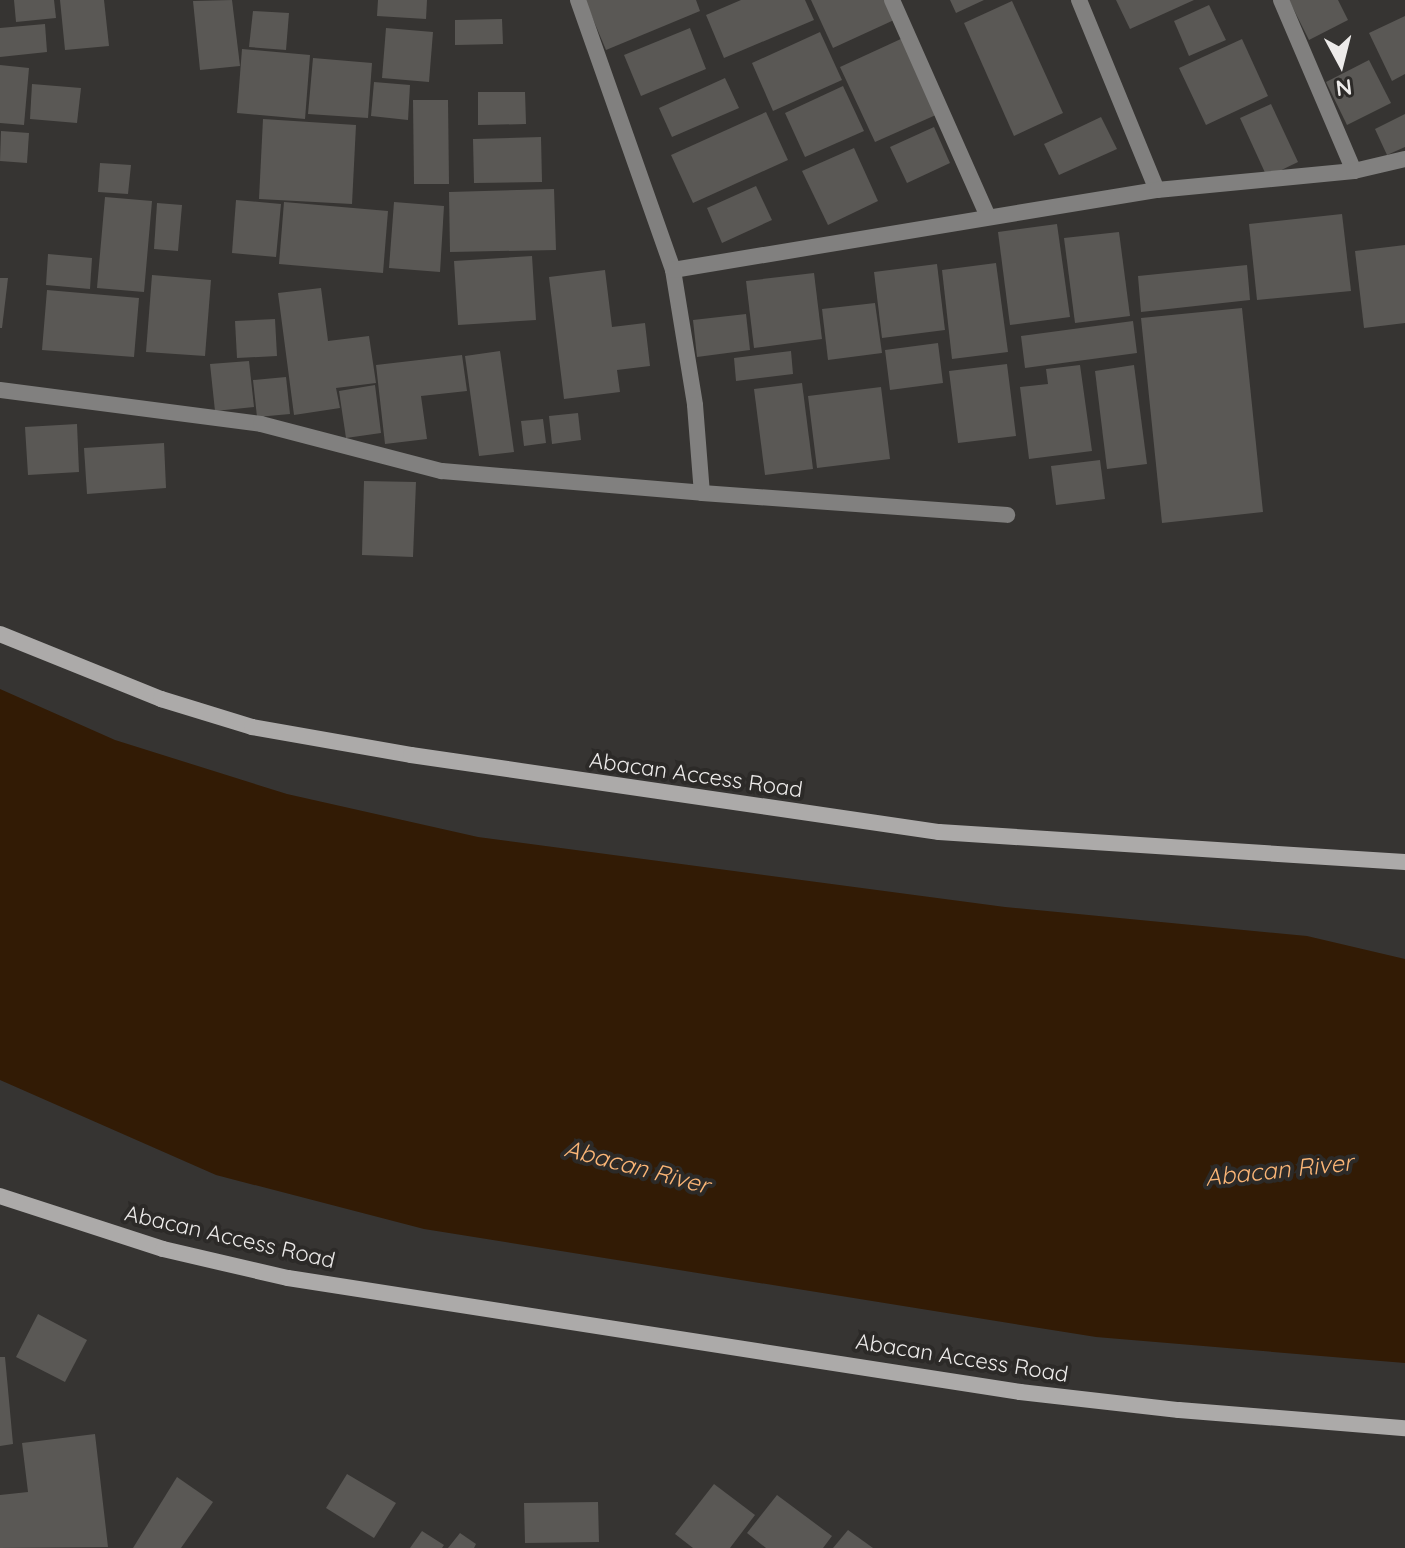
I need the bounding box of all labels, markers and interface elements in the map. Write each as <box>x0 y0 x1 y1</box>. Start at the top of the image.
north arrow <box>1301 24 1381 104</box>
text: N <box>1334 73 1354 103</box>
street label: Abacan Access Road <box>588 747 804 803</box>
water label: Abacan River <box>562 1134 712 1200</box>
water label: Abacan River <box>1204 1148 1354 1192</box>
street label: Abacan Access Road <box>122 1200 338 1274</box>
street label: Abacan Access Road <box>854 1328 1070 1388</box>

